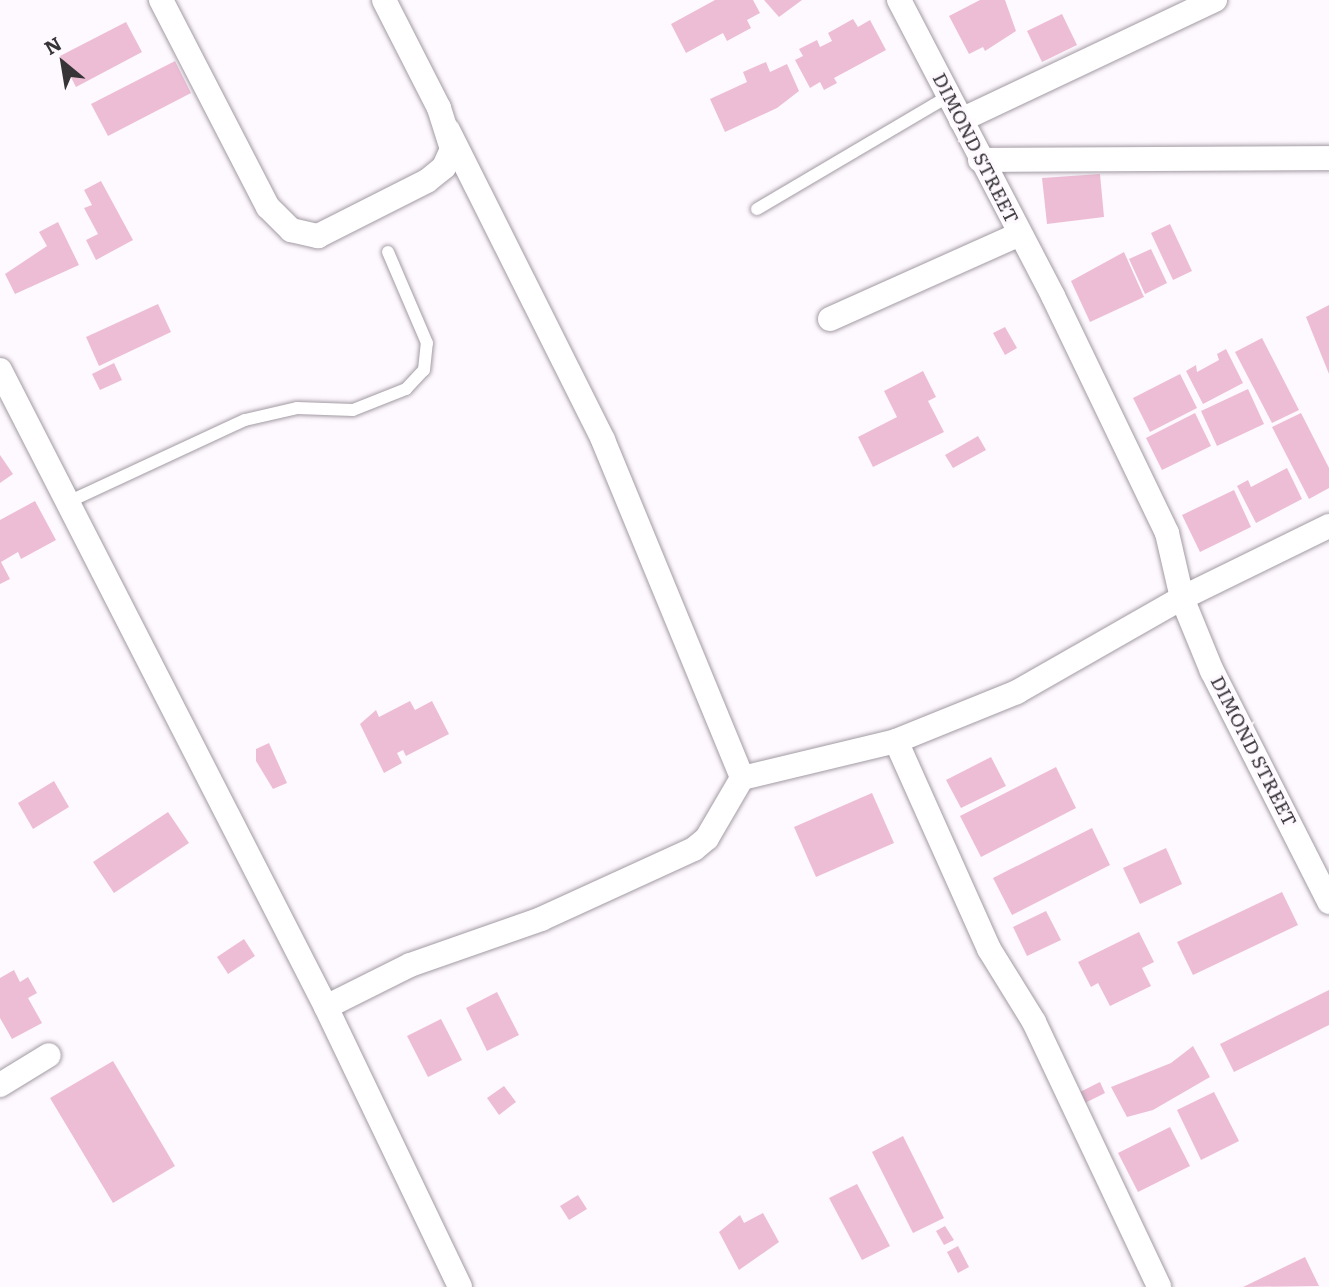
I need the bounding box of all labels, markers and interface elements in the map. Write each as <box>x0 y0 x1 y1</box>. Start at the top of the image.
north arrow <box>28 28 98 98</box>
text: N <box>39 29 66 61</box>
street label: DIMOND STREET <box>928 69 1024 227</box>
street label: DIMOND STREET <box>1206 672 1302 830</box>

